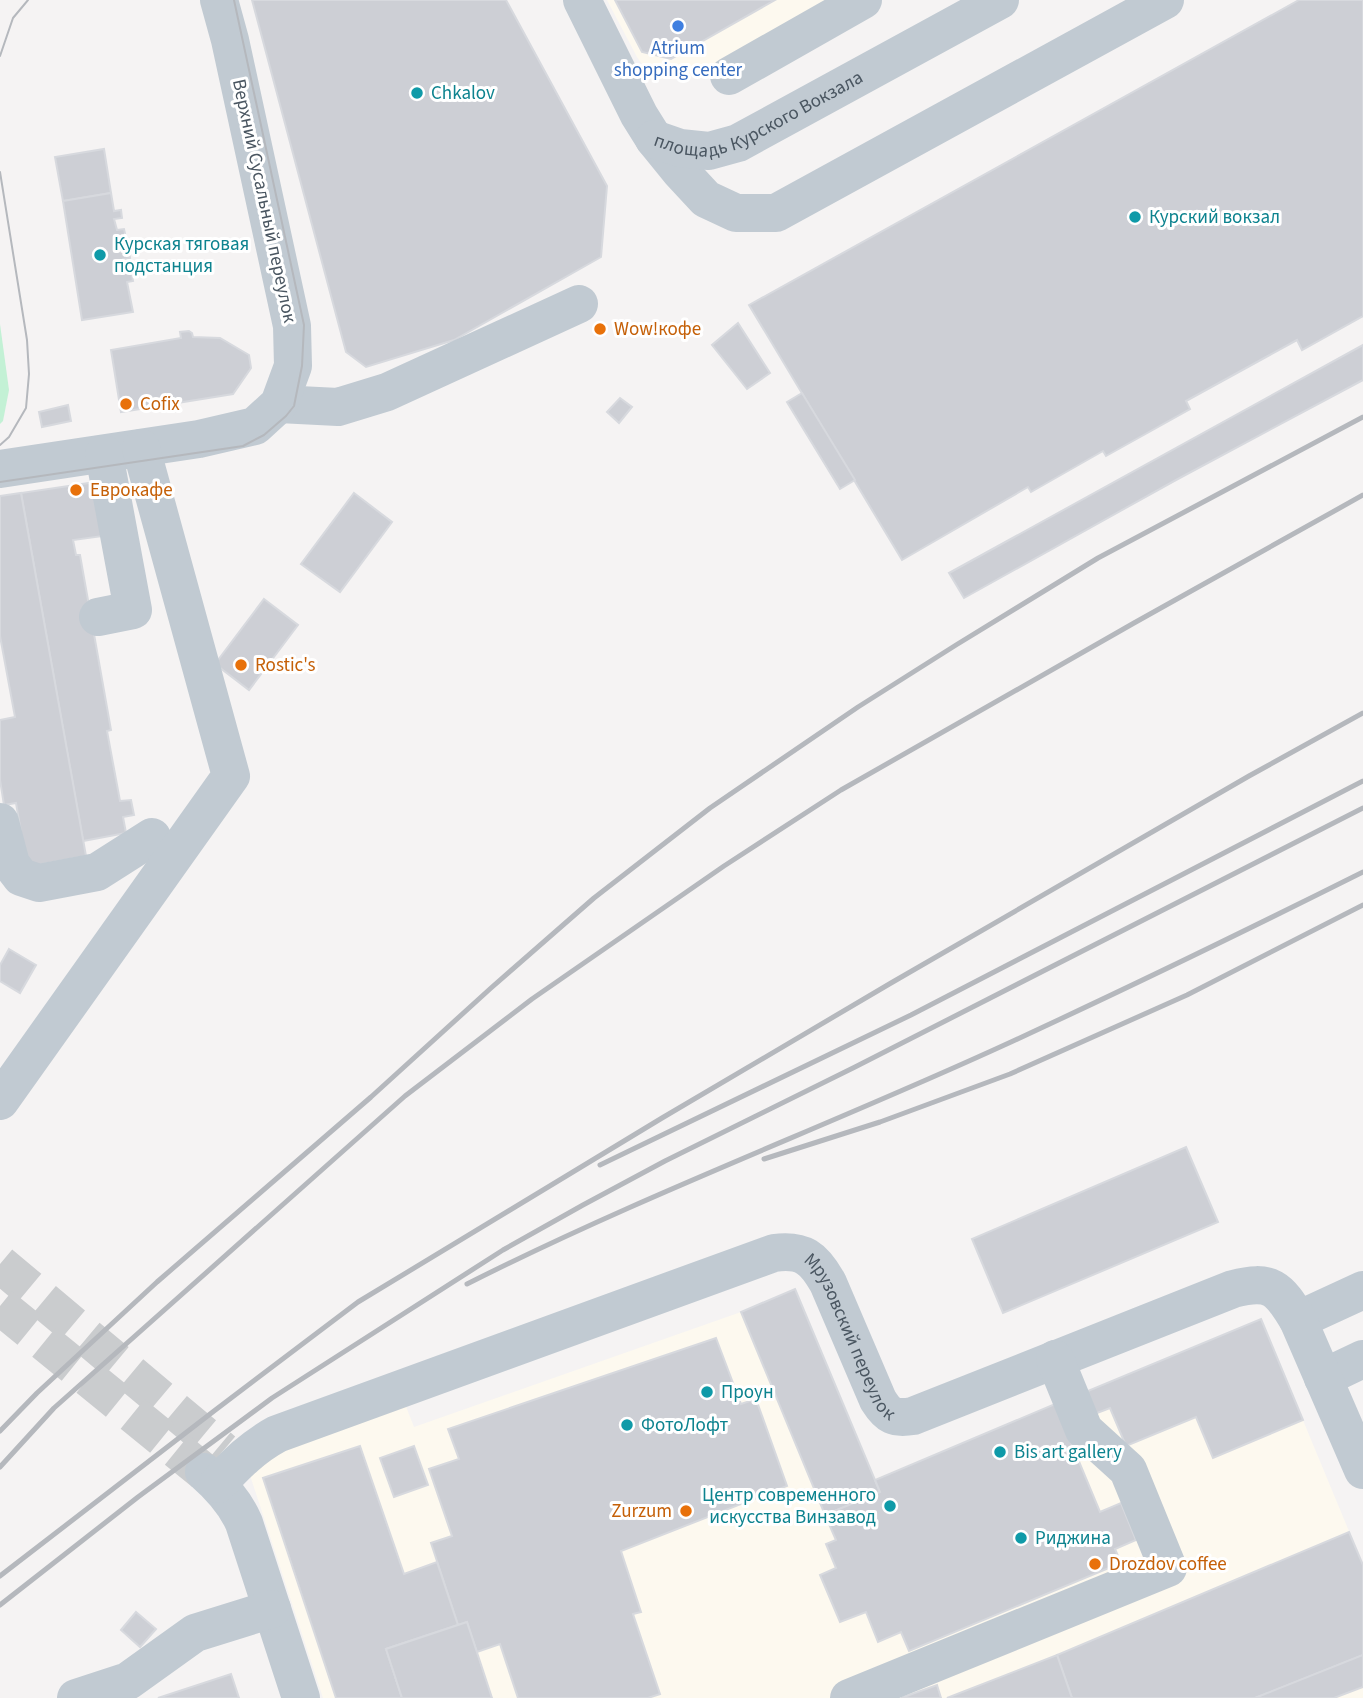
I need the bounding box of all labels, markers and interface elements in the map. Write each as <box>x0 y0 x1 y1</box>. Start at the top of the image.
marker: Atrium shopping center <box>670 18 686 34</box>
place label: Atrium shopping center <box>614 35 743 84</box>
street label: площадь Курского Вокзала <box>650 64 868 164</box>
street label: Верхний Сусальный переулок <box>225 77 303 326</box>
place label: Chkalov <box>431 80 495 107</box>
marker: Chkalov <box>409 85 425 101</box>
place label: Курский вокзал <box>1149 204 1280 231</box>
marker: Курский вокзал <box>1127 209 1143 225</box>
place label: Курская тяговая подстанция <box>114 231 249 280</box>
marker: Курская тяговая подстанция <box>92 247 108 263</box>
place label: Wow!кофе <box>614 316 701 343</box>
marker: Wow!кофе <box>592 321 608 337</box>
place label: Cofix <box>140 391 180 418</box>
marker: Cofix <box>118 396 134 412</box>
place label: Еврокафе <box>90 477 173 504</box>
marker: Еврокафе <box>68 482 84 498</box>
place label: Rostic's <box>255 652 316 679</box>
marker: Rostic's <box>233 657 249 673</box>
street label: Мрузовский переулок <box>798 1247 901 1428</box>
place label: Проун <box>721 1379 774 1406</box>
marker: Проун <box>699 1384 715 1400</box>
place label: ФотоЛофт <box>641 1412 729 1439</box>
marker: ФотоЛофт <box>619 1417 635 1433</box>
place label: Bis art gallery <box>1014 1439 1122 1466</box>
marker: Bis art gallery <box>992 1444 1008 1460</box>
place label: Центр современного искусства Винзавод <box>702 1482 876 1531</box>
place label: Zurzum <box>611 1498 672 1525</box>
marker: Центр современного искусства Винзавод <box>882 1498 898 1514</box>
marker: Zurzum <box>678 1503 694 1519</box>
place label: Риджина <box>1035 1525 1111 1552</box>
marker: Риджина <box>1013 1530 1029 1546</box>
place label: Drozdov coffee <box>1109 1551 1227 1578</box>
marker: Drozdov coffee <box>1087 1556 1103 1572</box>

